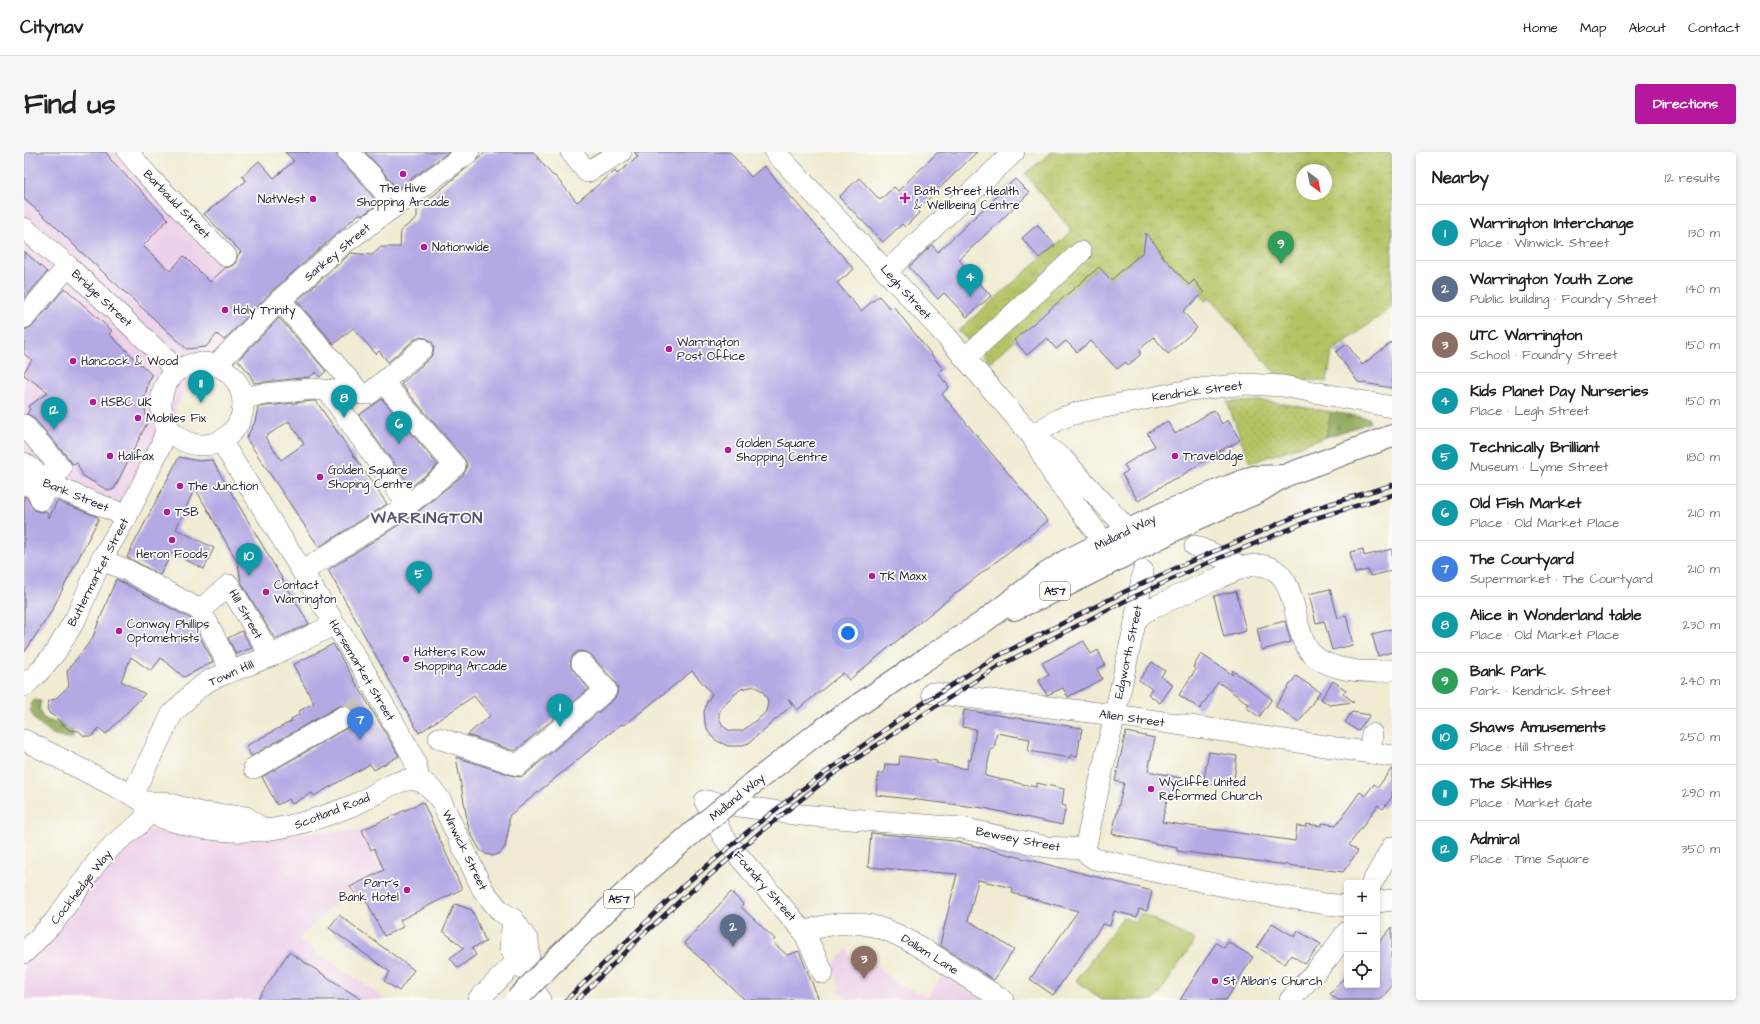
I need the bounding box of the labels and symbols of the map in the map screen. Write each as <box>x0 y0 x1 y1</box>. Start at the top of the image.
north arrow <box>1296 164 1332 200</box>
street label: Barbauld Street <box>139 166 214 243</box>
marker: The Hive Shopping Arcade <box>398 169 408 179</box>
place label: The Hive Shopping Arcade <box>356 180 450 212</box>
place label: Bath Street Health & Wellbeing Centre <box>914 183 1020 215</box>
place label: NatWest <box>258 191 305 208</box>
marker: Bath Street Health & Wellbeing Centre <box>899 192 911 204</box>
marker: NatWest <box>308 194 318 204</box>
street label: Sankey Street <box>300 219 375 286</box>
pin: 9 <box>1268 231 1294 264</box>
place label: Nationwide <box>432 239 490 256</box>
marker: Nationwide <box>419 242 429 252</box>
street label: Legh Street <box>876 261 935 324</box>
pin: 4 <box>957 264 983 297</box>
street label: Bridge Street <box>67 266 136 332</box>
place label: Holy Trinity <box>233 302 296 320</box>
marker: Holy Trinity <box>220 305 230 315</box>
place label: Warrington Post Office <box>677 334 746 365</box>
marker: Warrington Post Office <box>664 344 674 354</box>
place label: Hancock & Wood <box>81 353 178 370</box>
marker: Hancock & Wood <box>68 356 78 366</box>
pin: 11 <box>188 370 214 403</box>
street label: Kendrick Street <box>1151 377 1244 406</box>
pin: 8 <box>331 385 357 418</box>
place label: HSBC UK <box>101 394 153 411</box>
pin: 12 <box>41 397 67 430</box>
marker: HSBC UK <box>88 397 98 407</box>
place label: Mobiles Fix <box>146 410 207 427</box>
pin: 6 <box>386 411 412 444</box>
marker: Mobiles Fix <box>133 413 143 423</box>
place label: Golden Square Shopping Centre <box>736 435 828 467</box>
marker: Golden Square Shopping Centre <box>723 445 733 455</box>
place label: Halifax <box>118 448 154 465</box>
place label: Travelodge <box>1183 448 1244 466</box>
marker: Halifax <box>105 451 115 461</box>
marker: Travelodge <box>1170 451 1180 461</box>
place label: Golden Square Shoping Centre <box>328 462 413 494</box>
marker: Golden Square Shoping Centre <box>315 472 325 482</box>
street label: Bank Street <box>40 475 112 516</box>
place label: The Junction <box>188 478 258 495</box>
marker: The Junction <box>175 481 185 491</box>
place label: TSB <box>175 504 199 521</box>
marker: TSB <box>162 507 172 517</box>
district label: WARRINGTON <box>370 507 483 529</box>
street label: Midland Way <box>1091 510 1160 556</box>
street label: Buttermarket Street <box>64 515 133 630</box>
marker: Heron Foods <box>167 535 177 545</box>
pin: 10 <box>236 543 262 576</box>
place label: Heron Foods <box>136 546 208 563</box>
pin: 5 <box>406 561 432 594</box>
place label: TK Maxx <box>880 568 927 585</box>
marker: TK Maxx <box>867 571 877 581</box>
place label: Contact Warrington <box>274 577 336 609</box>
road number: A57 <box>1040 582 1070 600</box>
street label: Hill Street <box>225 586 267 642</box>
marker: Contact Warrington <box>261 587 271 597</box>
street label: Edgworth Street <box>1110 604 1148 701</box>
place label: Conway Phillips Optometrists <box>127 616 209 647</box>
street label: Horsemarket Street <box>324 616 399 724</box>
your location <box>838 623 858 643</box>
marker: Conway Phillips Optometrists <box>114 626 124 636</box>
place label: Hatters Row Shopping Arcade <box>414 644 508 676</box>
marker: Hatters Row Shopping Arcade <box>401 654 411 664</box>
street label: Town Hill <box>206 656 257 691</box>
pin: 1 <box>547 694 573 727</box>
street label: Allen Street <box>1098 706 1166 732</box>
pin: 7 <box>347 707 373 740</box>
street label: Midland Way <box>706 769 770 826</box>
place label: Wycliffe United Reformed Church <box>1159 774 1262 805</box>
marker: Wycliffe United Reformed Church <box>1146 784 1156 794</box>
street label: Scotland Road <box>292 789 372 834</box>
street label: Winwick Street <box>438 807 491 893</box>
street label: Bewsey Street <box>974 823 1062 857</box>
street label: Cockhedge Way <box>47 846 117 929</box>
street label: Foundry Street <box>728 847 800 926</box>
place label: Parr's Bank Hotel <box>339 875 399 906</box>
marker: Parr's Bank Hotel <box>402 885 412 895</box>
road number: A57 <box>604 890 634 908</box>
pin: 2 <box>720 914 746 947</box>
street label: Dallam Lane <box>898 930 962 979</box>
pin: 3 <box>851 946 877 979</box>
place label: St Alban's Church <box>1223 973 1322 990</box>
marker: St Alban's Church <box>1210 976 1220 986</box>

